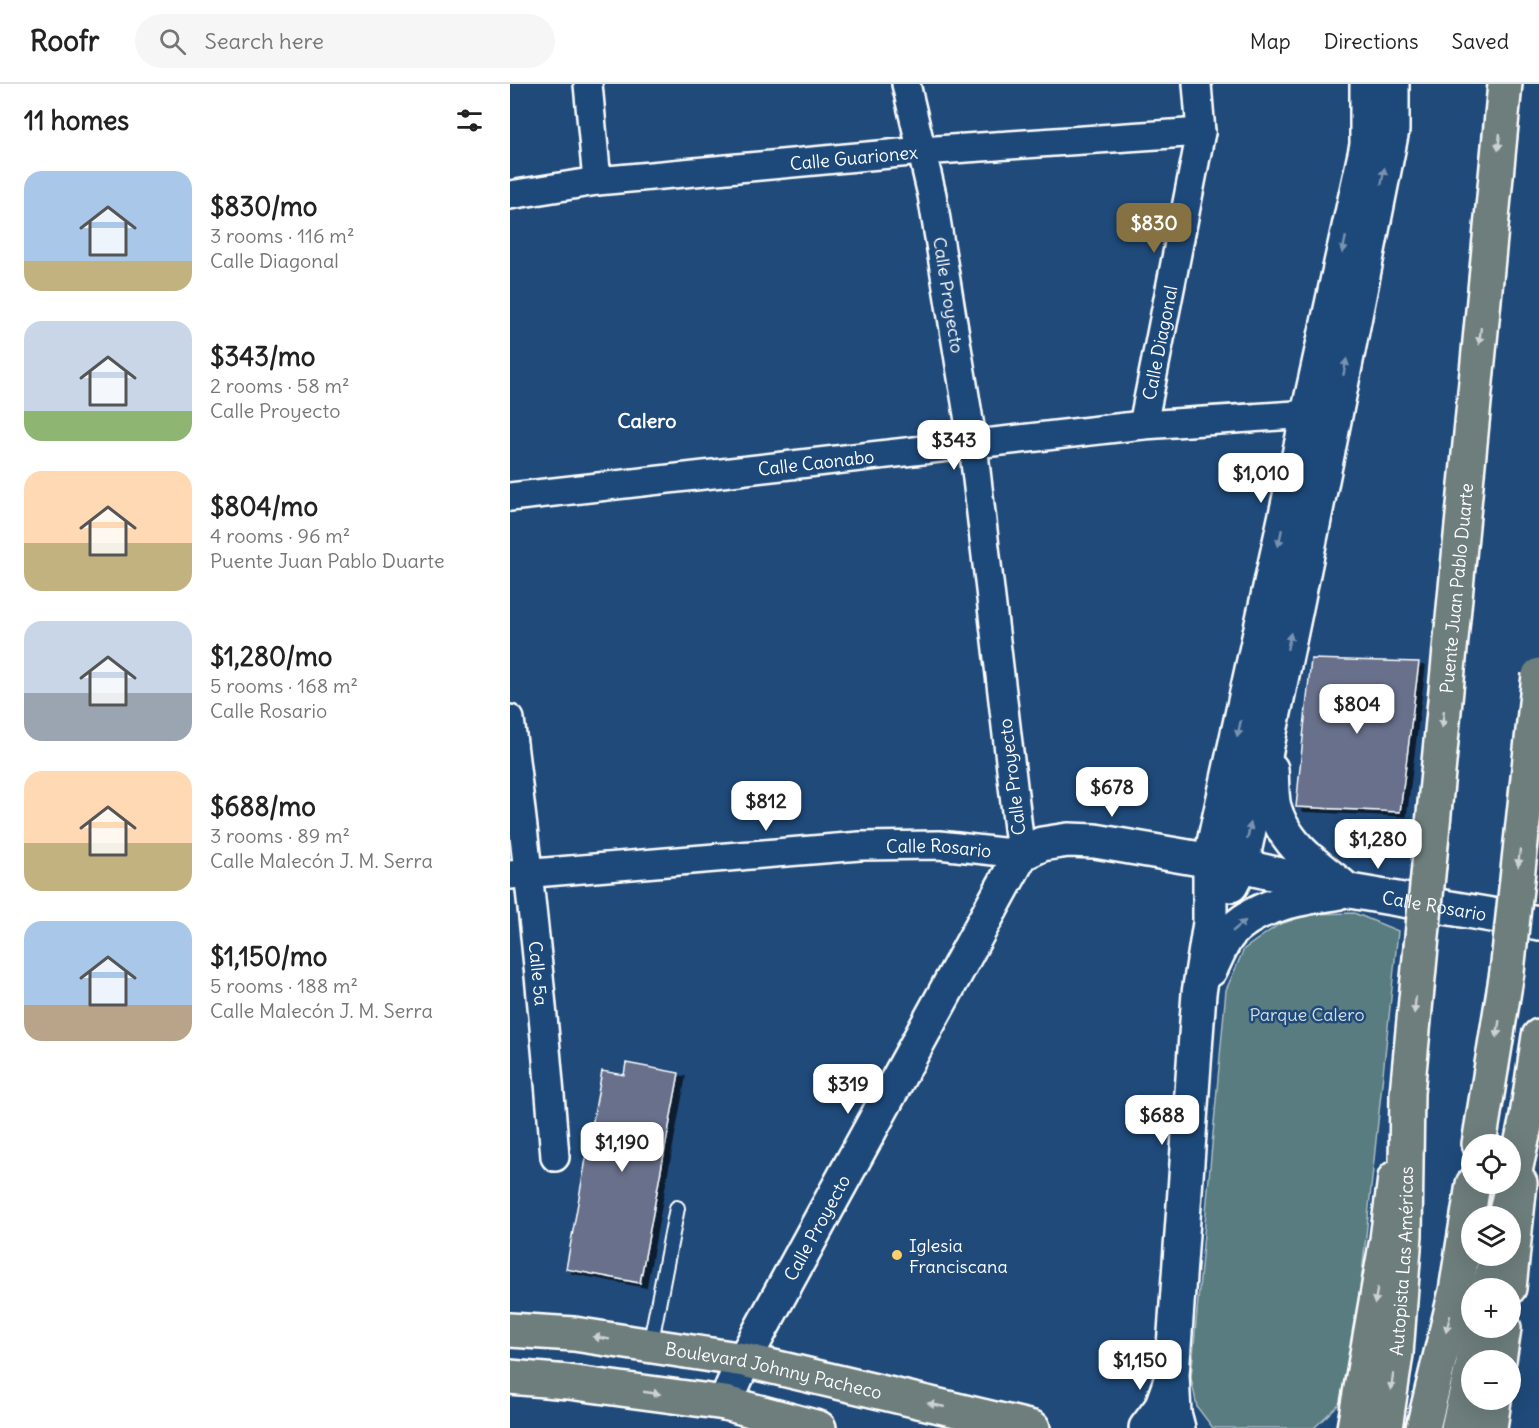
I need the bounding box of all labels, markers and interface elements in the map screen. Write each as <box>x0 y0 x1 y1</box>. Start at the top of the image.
search box <box>135 14 555 68</box>
text: Roofr <box>30 23 99 59</box>
icon: search <box>156 25 189 58</box>
text: Search here <box>204 27 324 55</box>
text: Map <box>1250 28 1291 55</box>
text: Directions <box>1324 28 1418 55</box>
text: Saved <box>1451 28 1509 55</box>
text: 11 homes <box>24 104 129 137</box>
icon: filters <box>453 104 486 137</box>
one-way arrow <box>1494 133 1504 152</box>
street label: Calle Guarionex <box>789 140 919 175</box>
one-way arrow <box>1379 166 1388 185</box>
text: $830/mo <box>210 190 317 223</box>
icon: home <box>72 195 144 267</box>
pin: $830 <box>1118 203 1190 254</box>
text: $830 <box>1130 210 1178 235</box>
text: 3 rooms · 116 m² <box>210 223 354 248</box>
street label: Calle Proyecto <box>928 235 970 355</box>
one-way arrow <box>1339 236 1349 254</box>
text: Calle Diagonal <box>210 248 339 273</box>
street label: Calle Diagonal <box>1137 283 1182 402</box>
one-way arrow <box>1475 327 1485 346</box>
text: $343/mo <box>210 340 315 373</box>
icon: home <box>72 345 144 417</box>
one-way arrow <box>1341 358 1350 377</box>
text: 2 rooms · 58 m² <box>210 373 350 398</box>
text: Calle Proyecto <box>210 398 340 423</box>
district label: Calero <box>618 408 676 433</box>
pin: $343 <box>918 420 990 471</box>
text: $343 <box>931 427 977 452</box>
street label: Calle Caonabo <box>757 444 875 480</box>
pin: $1,010 <box>1212 453 1310 504</box>
text: $1,010 <box>1232 460 1290 485</box>
street label: Puente Juan Pablo Duarte <box>1434 482 1478 695</box>
text: $804/mo <box>210 490 318 523</box>
icon: home <box>72 495 144 567</box>
text: 4 rooms · 96 m² <box>210 523 350 548</box>
one-way arrow <box>1275 529 1284 548</box>
text: Puente Juan Pablo Duarte <box>210 548 444 573</box>
one-way arrow <box>1285 631 1294 650</box>
text: $1,280/mo <box>210 640 332 673</box>
icon: home <box>72 645 144 717</box>
text: 5 rooms · 168 m² <box>210 673 358 698</box>
pin: $804 <box>1321 684 1393 735</box>
text: $804 <box>1333 691 1381 716</box>
text: Calle Rosario <box>210 698 327 723</box>
one-way arrow <box>1438 709 1448 728</box>
street label: Calle Proyecto <box>993 717 1031 837</box>
one-way arrow <box>1234 719 1243 738</box>
pin: $678 <box>1076 767 1148 818</box>
text: $678 <box>1090 774 1134 799</box>
pin: $812 <box>730 781 802 832</box>
text: $812 <box>745 788 787 813</box>
text: $688/mo <box>210 790 316 823</box>
icon: home <box>72 795 144 867</box>
pin: $1,280 <box>1329 819 1427 870</box>
one-way arrow <box>1244 822 1254 841</box>
text: 3 rooms · 89 m² <box>210 823 350 848</box>
text: $1,280 <box>1349 826 1407 851</box>
street label: Calle Rosario <box>886 833 993 862</box>
text: Calle Malecón J. M. Serra <box>210 848 433 873</box>
one-way arrow <box>1514 849 1524 868</box>
street label: Calle Rosario <box>1380 885 1488 925</box>
one-way arrow <box>1231 919 1247 932</box>
text: $1,150/mo <box>210 940 327 973</box>
street label: Calle 5a <box>524 940 553 1007</box>
icon: home <box>72 945 144 1017</box>
text: 5 rooms · 188 m² <box>210 973 358 998</box>
one-way arrow <box>1410 995 1420 1014</box>
text: Calle Malecón J. M. Serra <box>210 998 433 1023</box>
park label: Parque Calero <box>1249 1003 1365 1026</box>
one-way arrow <box>1493 1020 1502 1039</box>
pin: $319 <box>812 1064 884 1115</box>
text: $319 <box>827 1071 869 1096</box>
pin: $688 <box>1126 1095 1198 1146</box>
text: $688 <box>1139 1102 1185 1127</box>
pin: $1,190 <box>573 1122 671 1173</box>
text: $1,190 <box>595 1129 649 1154</box>
map controls <box>1461 1134 1521 1410</box>
button: locate <box>1461 1134 1521 1194</box>
street label: Autopista Las Américas <box>1384 1166 1417 1357</box>
street label: Calle Proyecto <box>778 1170 855 1285</box>
button: layers <box>1461 1206 1521 1266</box>
place label: Iglesia Franciscana <box>909 1234 1008 1278</box>
marker: Iglesia Franciscana <box>890 1248 904 1262</box>
button: + <box>1461 1278 1521 1338</box>
one-way arrow <box>1372 1287 1381 1306</box>
one-way arrow <box>1443 1315 1453 1333</box>
one-way arrow <box>591 1334 610 1343</box>
street label: Boulevard Johnny Pacheco <box>664 1337 884 1404</box>
pin: $1,150 <box>1091 1340 1189 1391</box>
text: $1,150 <box>1113 1347 1167 1372</box>
button: − <box>1461 1350 1521 1410</box>
one-way arrow <box>1387 1372 1396 1391</box>
one-way arrow <box>642 1388 661 1397</box>
one-way arrow <box>926 1399 945 1409</box>

